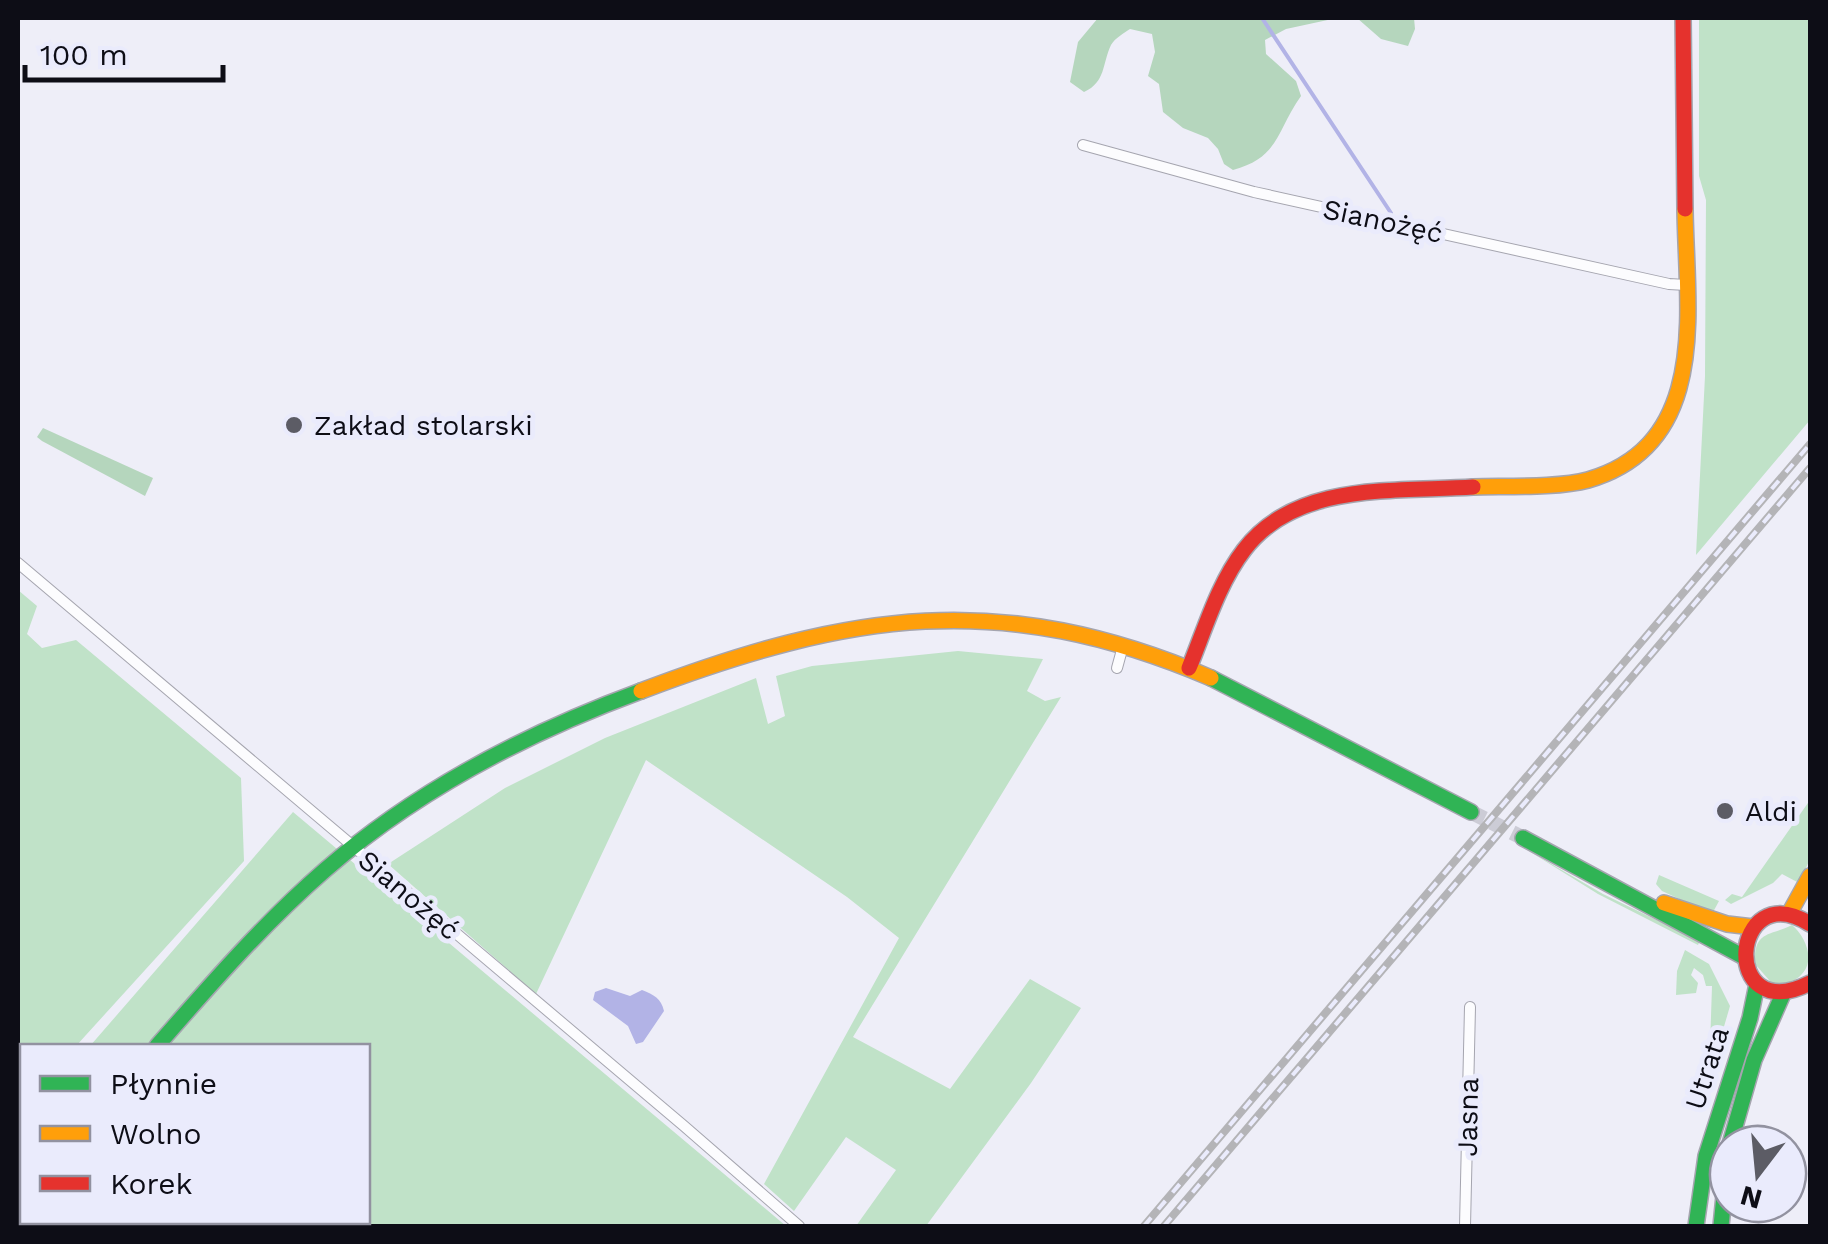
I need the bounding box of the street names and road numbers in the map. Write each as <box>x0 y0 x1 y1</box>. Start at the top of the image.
street label: Sianożęć <box>1320 192 1446 250</box>
street label: Sianożęć <box>352 843 466 947</box>
street label: Utrata <box>1678 1022 1736 1114</box>
street label: Jasna <box>1451 1077 1485 1157</box>

